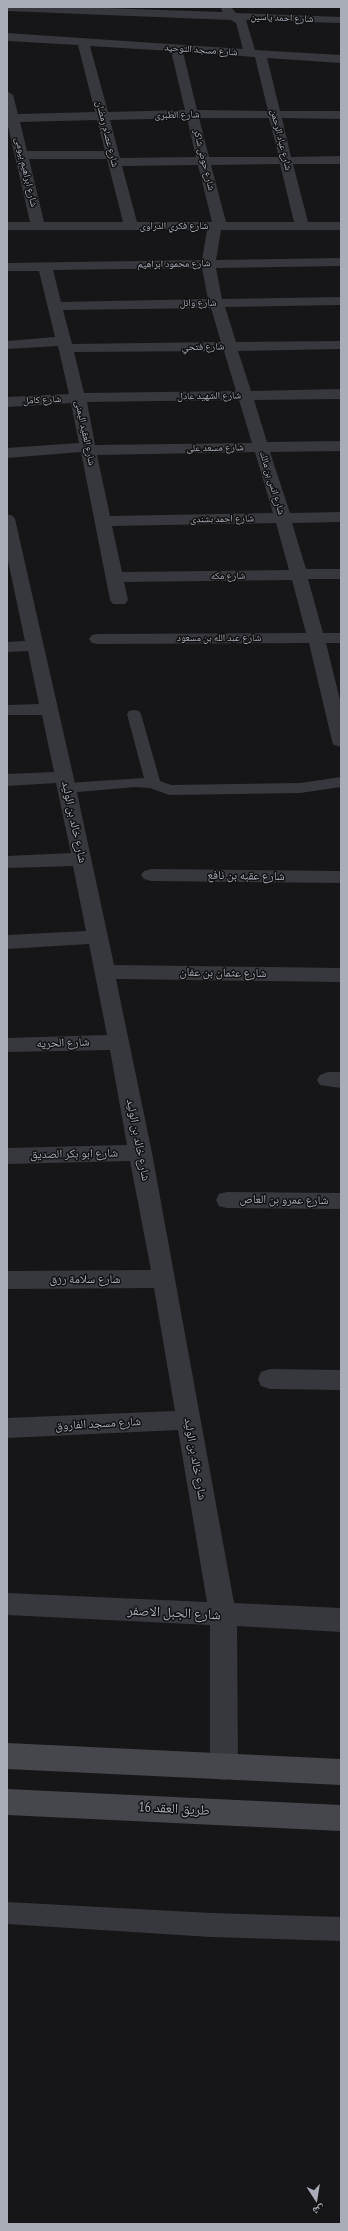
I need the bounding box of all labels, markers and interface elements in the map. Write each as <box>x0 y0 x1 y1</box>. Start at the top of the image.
street label: شارع احمد ياسين <box>250 11 314 25</box>
street label: شارع مسجد التوحيد <box>164 41 238 59</box>
street label: شارع عصام رمضان <box>93 100 121 168</box>
street label: شارع عباد الرحمن <box>268 108 294 172</box>
street label: شارع الطبرى <box>154 109 200 121</box>
street label: شارع حوض شاكر <box>191 128 217 192</box>
street label: شارع ابراهيم بيومى <box>12 136 40 208</box>
street label: شارع فكري الدراوى <box>140 220 208 232</box>
street label: شارع محمود ابراهيم <box>137 257 211 271</box>
street label: شارع وائل <box>179 297 217 309</box>
street label: شارع فتحي <box>182 341 224 353</box>
street label: شارع الشهيد عادل <box>177 389 241 403</box>
street label: شارع كامل <box>23 393 61 407</box>
street label: شارع العقيد اليمنى <box>72 399 98 467</box>
street label: شارع مسعد على <box>186 441 244 455</box>
street label: شارع انس بن مالك <box>257 450 287 516</box>
street label: شارع احمد بشندى <box>190 512 254 526</box>
street label: شارع مكه <box>210 570 246 582</box>
street label: شارع عبد الله بن مسعود <box>177 632 261 644</box>
street label: شارع خالد بن الوليد <box>58 780 90 864</box>
street label: شارع عقبه بن نافع <box>207 868 285 884</box>
street label: شارع عثمان بن عفان <box>179 965 267 981</box>
street label: شارع الحريه <box>36 1035 90 1051</box>
street label: شارع خالد بن الوليد <box>123 1098 153 1182</box>
street label: شارع ابو بكر الصديق <box>30 1146 118 1162</box>
street label: شارع عمرو بن العاص <box>239 1192 329 1208</box>
street label: شارع سلامة رزق <box>49 1273 121 1287</box>
street label: شارع مسجد الفاروق <box>55 1415 141 1433</box>
street label: شارع خالد بن الوليد <box>181 1417 209 1501</box>
street label: شارع الجبل الاصفر <box>127 1602 221 1624</box>
street label: طريق العقد 16 <box>138 1799 210 1819</box>
north arrow <box>296 2179 336 2219</box>
text: ش <box>311 2203 326 2219</box>

